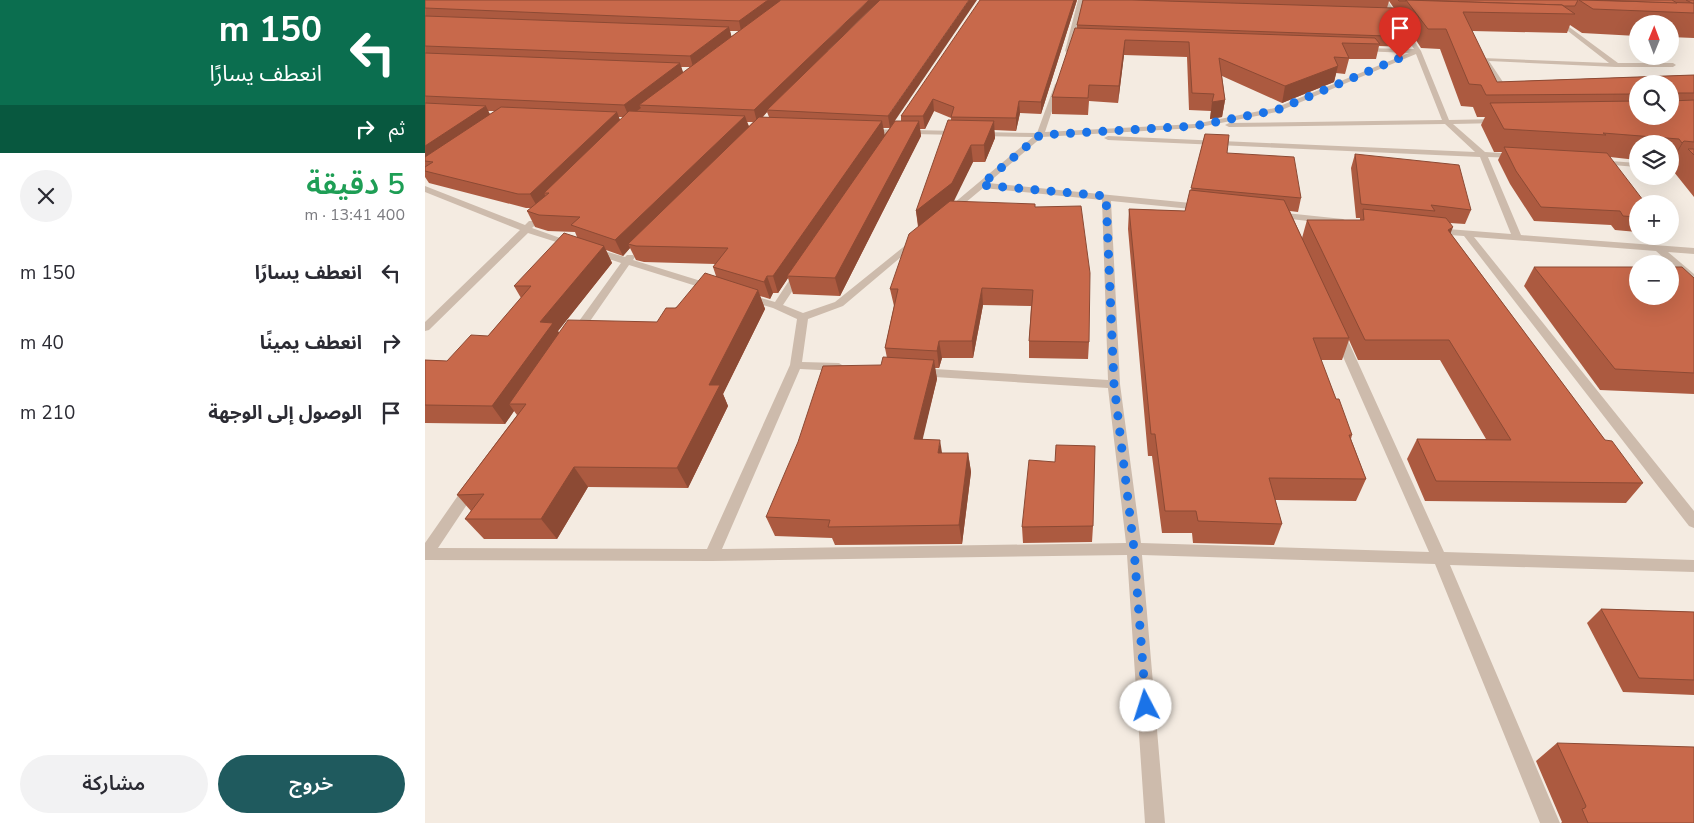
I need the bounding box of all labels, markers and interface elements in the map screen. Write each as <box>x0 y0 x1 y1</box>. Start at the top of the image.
text: 150 m <box>219 6 322 53</box>
pin <box>1379 7 1421 58</box>
icon: arrive <box>1386 14 1414 42</box>
north arrow <box>1629 15 1679 65</box>
map controls <box>1629 15 1679 305</box>
icon: left <box>340 20 405 85</box>
text: انعطف يسارًا <box>210 59 322 89</box>
button: search <box>1629 75 1679 125</box>
icon: right <box>351 115 379 143</box>
text: ثم <box>389 116 405 142</box>
button: layers <box>1629 135 1679 185</box>
text: 5 دقيقة <box>306 164 405 205</box>
button: close <box>20 170 72 222</box>
button: + <box>1629 195 1679 245</box>
text: 400 m · 13:41 <box>304 204 405 226</box>
button: − <box>1629 255 1679 305</box>
icon: left <box>377 259 405 287</box>
text: 150 m <box>20 260 75 286</box>
text: انعطف يسارًا <box>255 260 362 286</box>
icon: right <box>377 329 405 357</box>
text: 40 m <box>20 330 64 356</box>
text: انعطف يمينًا <box>260 330 362 356</box>
icon: arrive <box>377 399 405 427</box>
text: 210 m <box>20 400 75 426</box>
text: الوصول إلى الوجهة <box>208 400 362 426</box>
position arrow <box>1119 679 1171 731</box>
button: مشاركة <box>20 755 208 813</box>
button: خروج <box>218 755 405 813</box>

